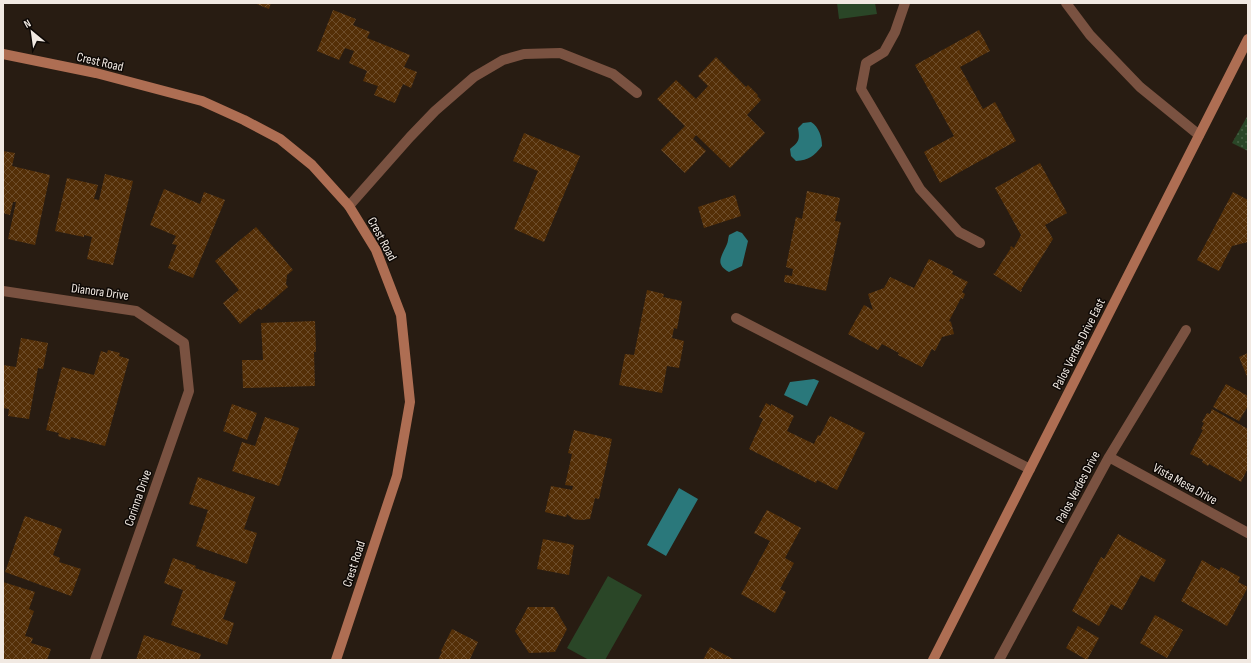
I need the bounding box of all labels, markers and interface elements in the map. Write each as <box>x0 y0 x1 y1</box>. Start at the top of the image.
north arrow <box>12 12 52 52</box>
text: N <box>22 17 33 31</box>
street label: Crest Road <box>75 49 125 75</box>
street label: Crest Road <box>364 214 400 264</box>
street label: Dianora Drive <box>70 280 130 304</box>
street label: Palos Verdes Drive East <box>1049 296 1109 392</box>
street label: Palos Verdes Drive <box>1052 448 1104 526</box>
street label: Vista Mesa Drive <box>1150 460 1220 508</box>
street label: Corinna Drive <box>121 468 155 528</box>
street label: Crest Road <box>339 539 369 589</box>

